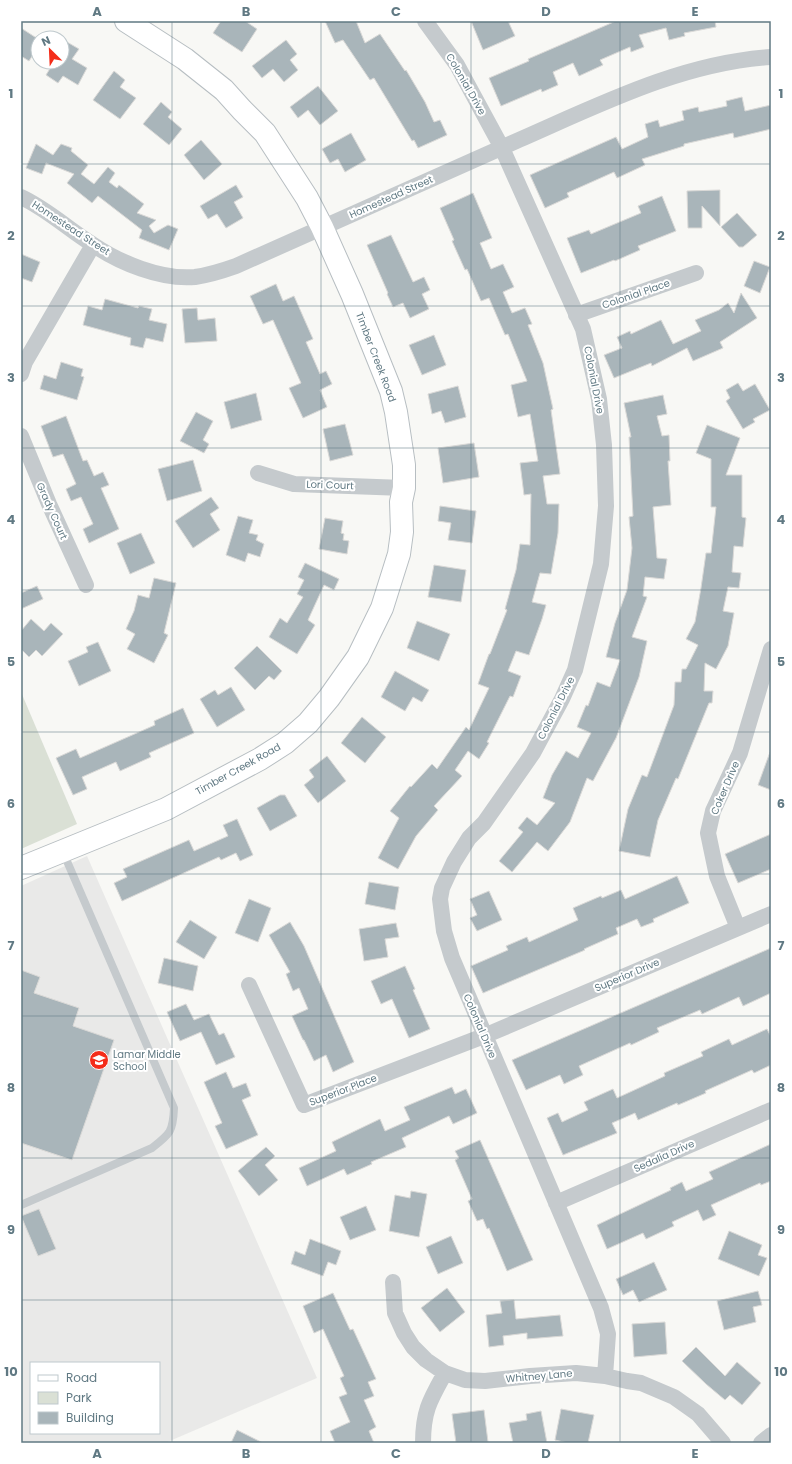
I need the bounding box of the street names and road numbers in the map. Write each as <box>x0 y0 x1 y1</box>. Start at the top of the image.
street label: Colonial Drive <box>442 50 490 118</box>
street label: Homestead Street <box>347 172 436 222</box>
street label: Homestead Street <box>29 197 113 259</box>
street label: Colonial Place <box>600 275 672 313</box>
street label: Timber Creek Road <box>352 310 400 404</box>
street label: Colonial Drive <box>580 345 608 415</box>
street label: Lori Court <box>306 477 354 493</box>
street label: Grady Court <box>33 480 71 542</box>
street label: Colonial Drive <box>534 674 578 742</box>
street label: Timber Creek Road <box>193 739 283 799</box>
street label: Coker Drive <box>707 759 743 817</box>
street label: Superior Drive <box>592 955 662 995</box>
street label: Colonial Drive <box>460 991 500 1061</box>
street label: Superior Place <box>307 1070 379 1110</box>
street label: Sedalia Drive <box>631 1136 697 1176</box>
street label: Whitney Lane <box>505 1366 573 1386</box>

